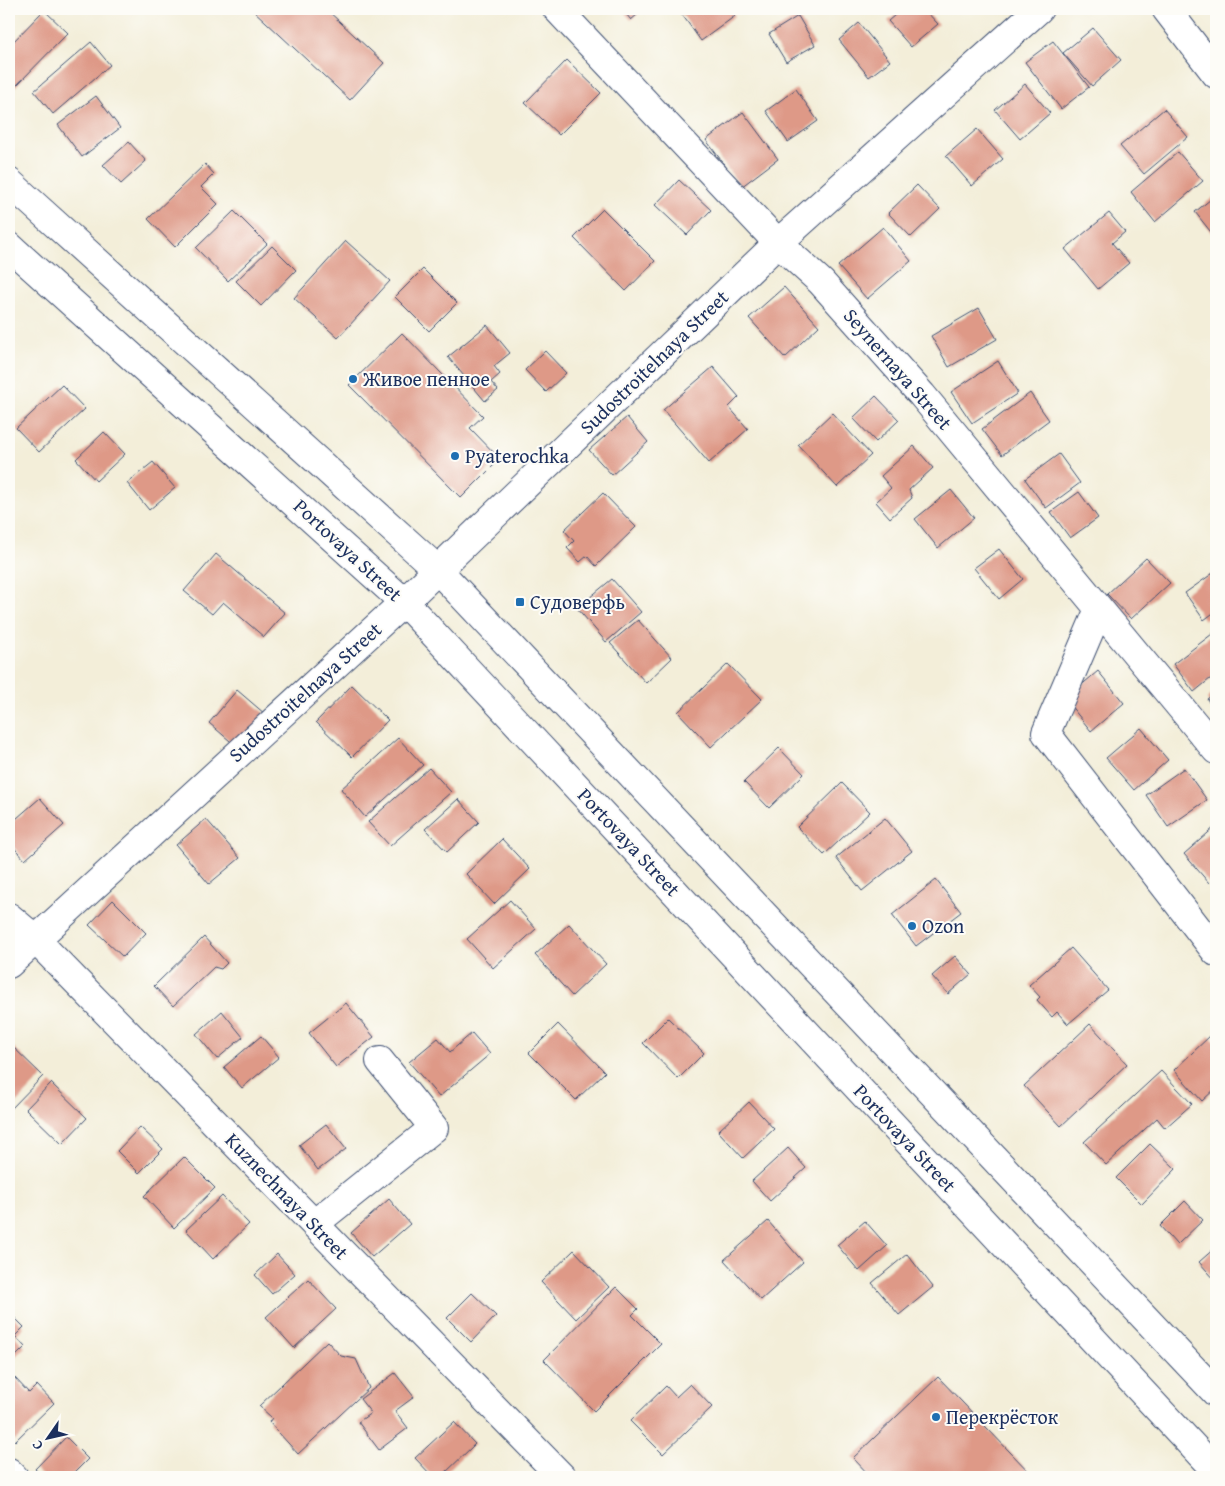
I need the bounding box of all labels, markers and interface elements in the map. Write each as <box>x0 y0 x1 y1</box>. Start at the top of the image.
street label: Sudostroitelnaya Street <box>573 283 735 441</box>
street label: Seynernaya Street <box>837 302 959 436</box>
place label: Живое пенное <box>362 364 490 393</box>
marker: Живое пенное <box>347 373 359 385</box>
place label: Pyaterochka <box>465 441 569 470</box>
marker: Pyaterochka <box>449 450 461 462</box>
street label: Portovaya Street <box>288 492 409 608</box>
place label: Судоверфь <box>530 587 625 616</box>
marker: Судоверфь <box>514 596 526 608</box>
street label: Sudostroitelnaya Street <box>222 615 388 768</box>
street label: Portovaya Street <box>571 781 687 902</box>
place label: Ozon <box>922 911 964 940</box>
marker: Ozon <box>906 920 918 932</box>
street label: Portovaya Street <box>847 1077 963 1198</box>
street label: Kuznechnaya Street <box>219 1126 356 1266</box>
place label: Перекрёсток <box>946 1402 1059 1431</box>
marker: Перекрёсток <box>930 1411 942 1423</box>
north arrow <box>22 1414 72 1464</box>
text: С <box>27 1436 48 1454</box>

